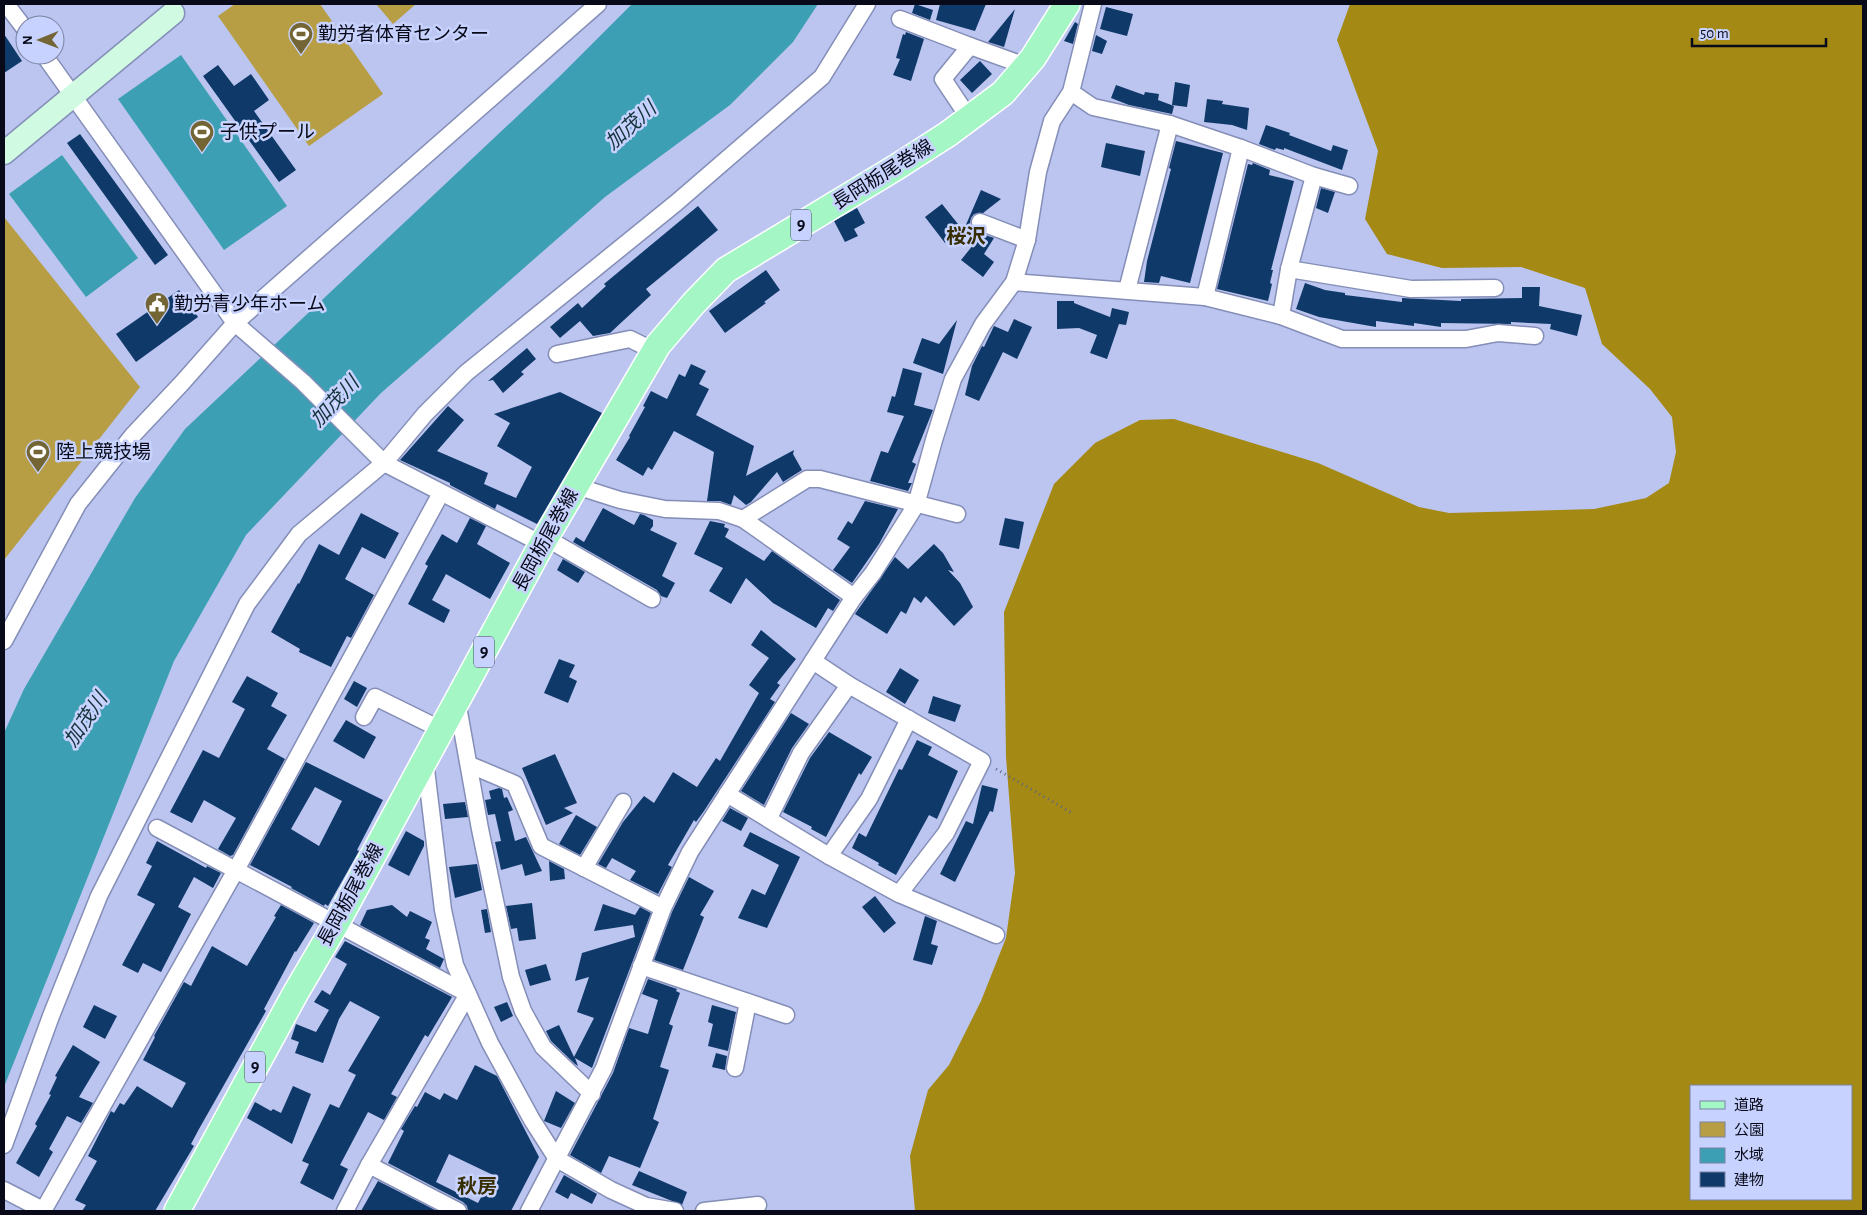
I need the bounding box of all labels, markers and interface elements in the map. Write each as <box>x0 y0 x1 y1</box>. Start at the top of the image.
north arrow <box>15 15 65 65</box>
scale bar <box>1692 15 1826 47</box>
sports icon: 勤労者体育センター <box>288 21 314 55</box>
place label: 勤労者体育センター <box>318 24 489 44</box>
text: 50 m <box>1700 26 1729 41</box>
text: N <box>21 35 35 45</box>
water label: 加茂川 <box>601 96 661 154</box>
sports icon: 子供プール <box>189 119 215 153</box>
place label: 子供プール <box>220 122 315 142</box>
street label: 長岡栃尾巻線 <box>829 135 936 213</box>
road number: 9 <box>791 210 811 240</box>
district label: 桜沢 <box>946 226 986 247</box>
public building icon: 勤労青少年ホーム <box>144 291 170 325</box>
place label: 勤労青少年ホーム <box>174 293 325 314</box>
water label: 加茂川 <box>306 371 364 431</box>
sports icon: 陸上競技場 <box>25 439 51 473</box>
place label: 陸上競技場 <box>56 441 151 462</box>
street label: 長岡栃尾巻線 <box>508 485 582 594</box>
road number: 9 <box>474 636 494 668</box>
water label: 加茂川 <box>60 687 112 750</box>
street label: 長岡栃尾巻線 <box>313 840 387 949</box>
road number: 9 <box>245 1052 265 1082</box>
legend <box>1690 1085 1852 1200</box>
text: 道路 <box>1734 1097 1764 1113</box>
text: 公園 <box>1734 1122 1764 1138</box>
text: 水域 <box>1734 1147 1764 1163</box>
text: 建物 <box>1734 1172 1764 1188</box>
district label: 秋房 <box>457 1176 497 1197</box>

